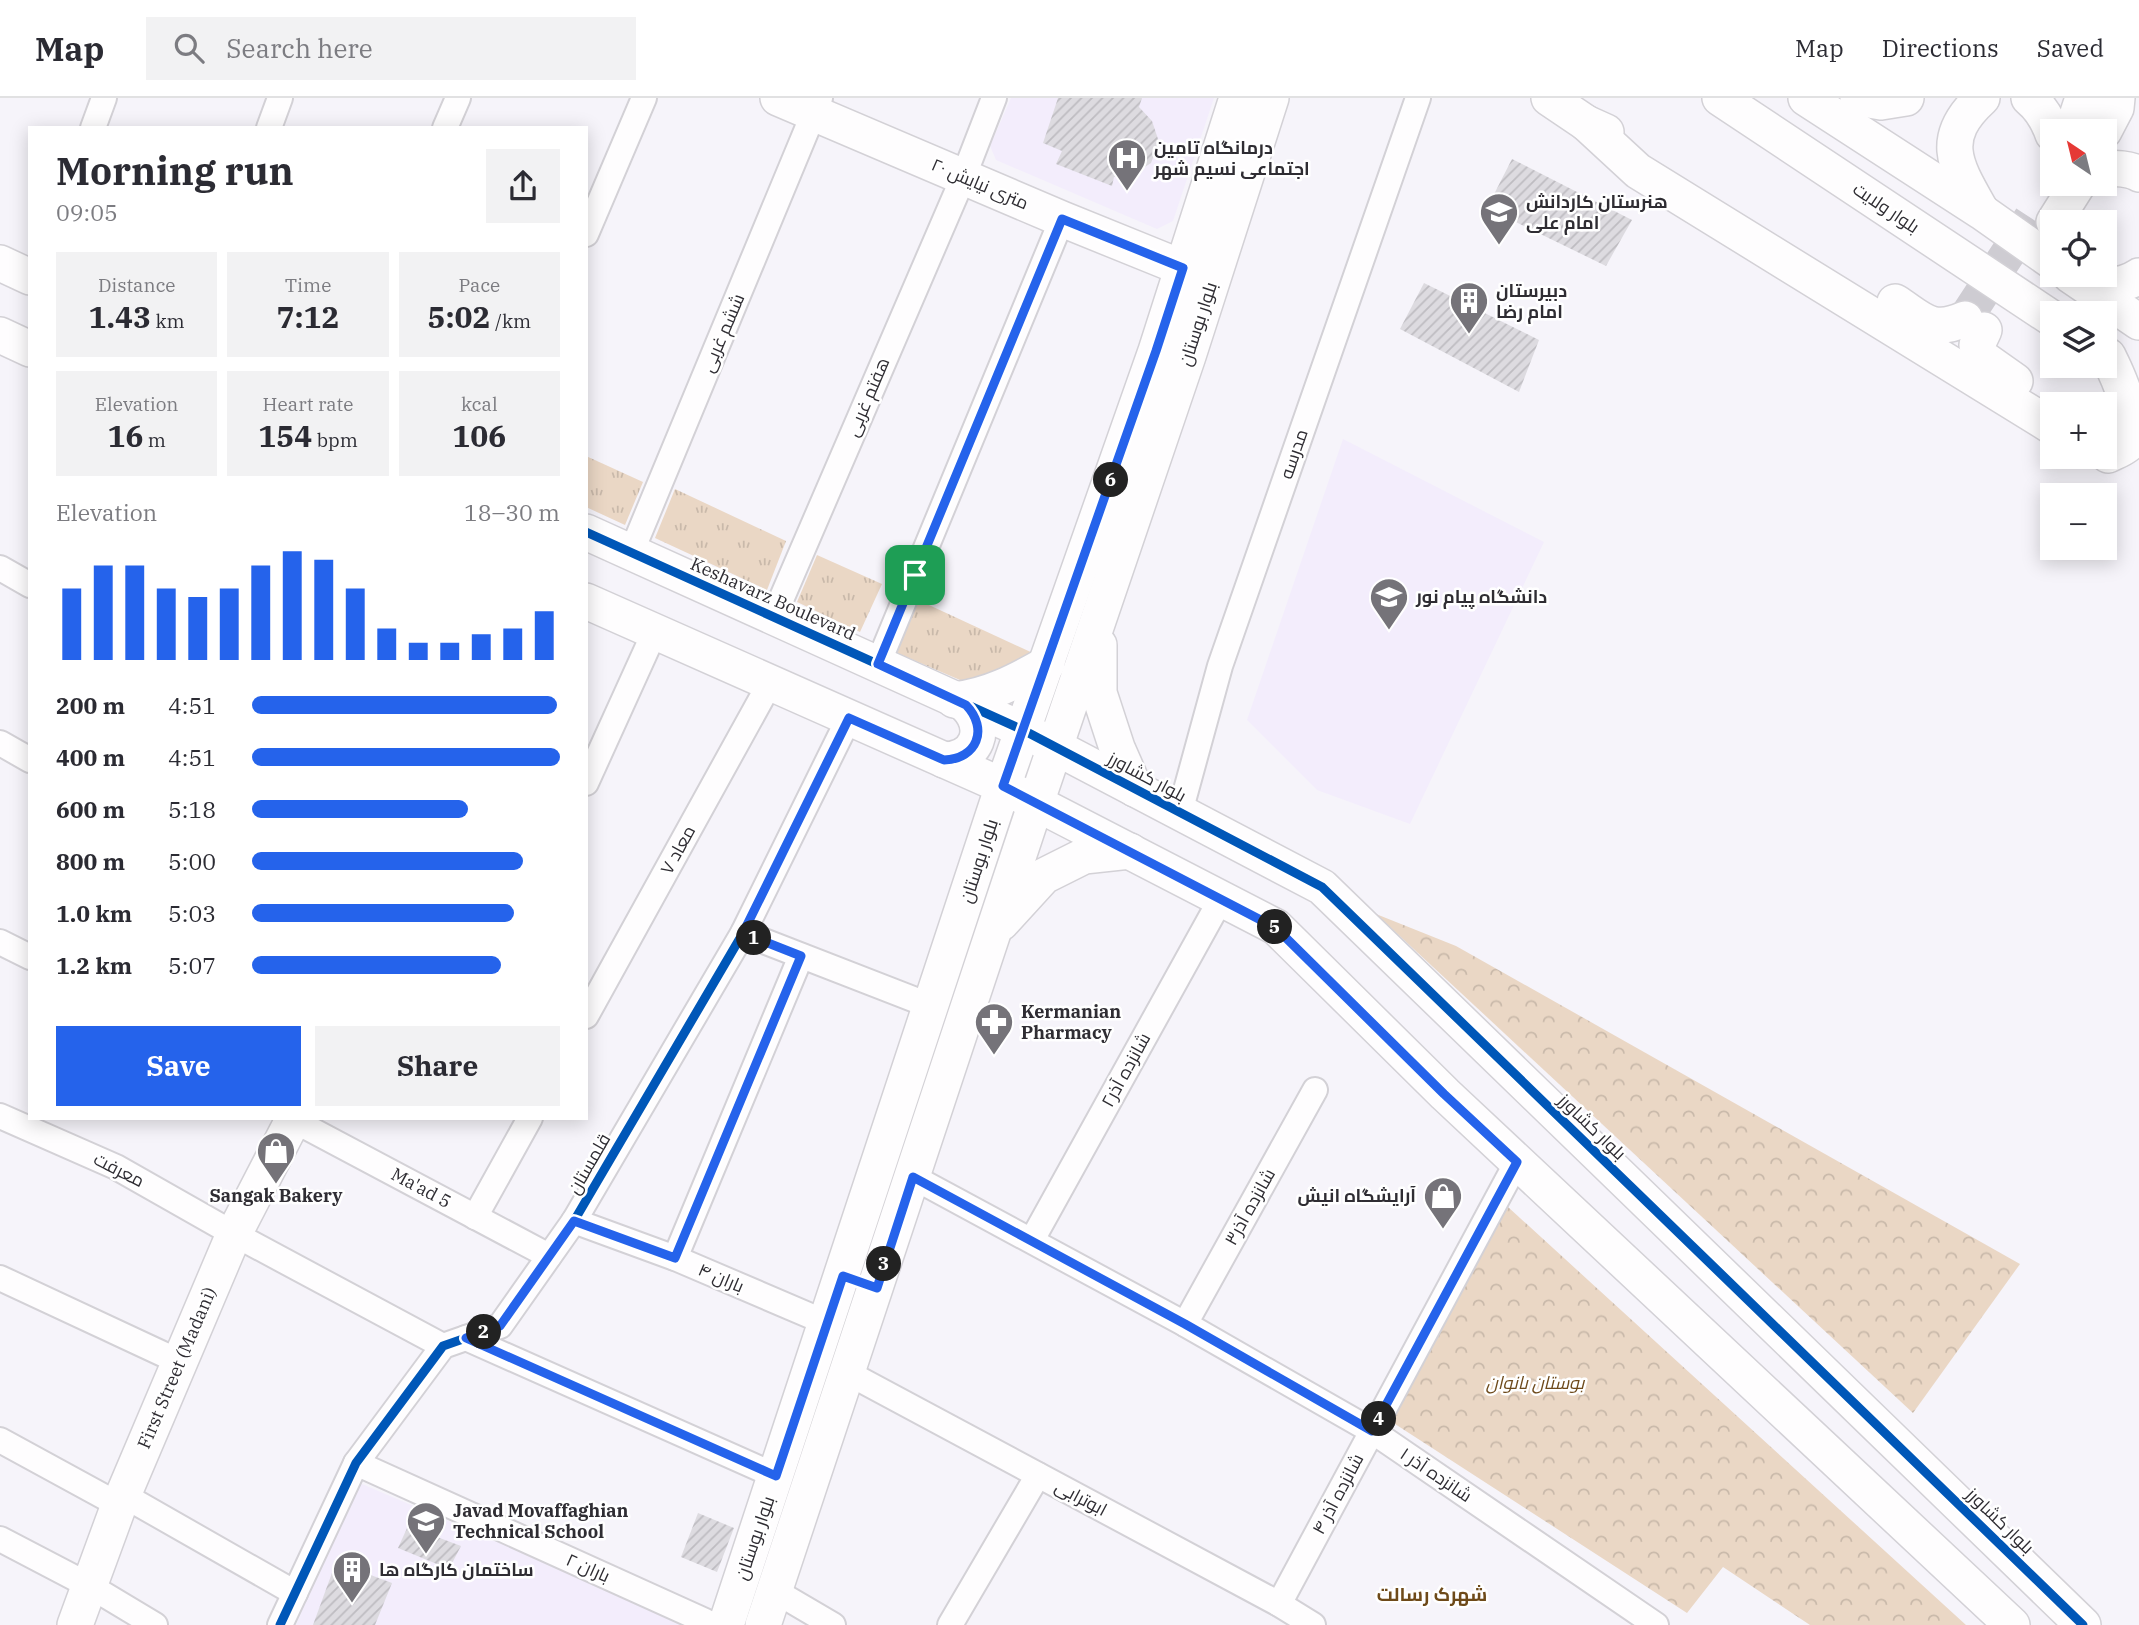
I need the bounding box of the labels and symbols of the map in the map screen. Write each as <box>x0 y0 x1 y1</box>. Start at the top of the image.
north arrow <box>2040 119 2118 196</box>
place label: درمانگاه تامین اجتماعی نسیم شهر <box>1153 136 1310 181</box>
hospital icon: درمانگاه تامین اجتماعی نسیم شهر <box>1106 137 1148 192</box>
street label: ۲۰ متری نیایش <box>928 153 1032 214</box>
street label: بلوار ولایت <box>1849 177 1924 238</box>
place label: هنرستان کاردانش امام علی <box>1526 190 1668 235</box>
school or university icon: هنرستان کاردانش امام علی <box>1478 191 1520 246</box>
street label: بلوار بوستان <box>1173 279 1222 369</box>
place label: دبیرستان امام رضا <box>1496 279 1567 324</box>
building icon: دبیرستان امام رضا <box>1448 280 1490 335</box>
street label: ششم غربی <box>696 290 750 376</box>
street label: هفتم غربی <box>841 354 895 440</box>
street label: مدرسه <box>1274 426 1313 482</box>
pin: 6 <box>1094 462 1128 498</box>
pin <box>885 545 945 605</box>
street label: Keshavarz Boulevard <box>687 552 859 645</box>
school or university icon: دانشگاه پیام نور <box>1368 576 1410 631</box>
place label: دانشگاه پیام نور <box>1415 585 1547 609</box>
street label: بلوار کشاورز <box>1103 746 1191 807</box>
street label: بلوار بوستان <box>954 816 1003 906</box>
street label: معاد ۷ <box>655 821 700 878</box>
pin: 5 <box>1258 910 1292 944</box>
pin: 1 <box>736 920 772 956</box>
place label: Kermanian Pharmacy <box>1021 1000 1121 1044</box>
pharmacy icon: Kermanian Pharmacy <box>973 1001 1015 1056</box>
street label: شانزده آذر۲ <box>1096 1029 1155 1111</box>
street label: بلوار کشاورز <box>1553 1088 1631 1165</box>
street label: قلمستان <box>562 1129 615 1198</box>
shop icon: Sangak Bakery <box>255 1130 297 1185</box>
street label: معرفت <box>90 1147 149 1192</box>
street label: Ma'ad 5 <box>387 1162 455 1213</box>
street label: شانزده آذر۳ <box>1219 1164 1280 1249</box>
shop icon: آرایشگاه انیش <box>1422 1175 1464 1230</box>
place label: Sangak Bakery <box>209 1184 343 1207</box>
place label: آرایشگاه انیش <box>1298 1184 1416 1207</box>
pin: 3 <box>866 1246 902 1282</box>
street label: باران ۴ <box>695 1258 748 1297</box>
street label: First Street (Madani) <box>132 1283 221 1452</box>
pin: 2 <box>466 1314 502 1350</box>
park label: بوستان بانوان <box>1486 1371 1586 1394</box>
pin: 4 <box>1362 1402 1396 1436</box>
street label: شانزده آذر ۱ <box>1396 1442 1477 1507</box>
street label: شانزده آذر ۴ <box>1307 1449 1368 1538</box>
street label: ابوترابی <box>1051 1474 1111 1521</box>
street label: بلوار کشاورز <box>1961 1482 2039 1559</box>
street label: بلوار بوستان <box>729 1493 780 1583</box>
place label: Javad Movaffaghian Technical School <box>453 1499 629 1543</box>
school or university icon: Javad Movaffaghian Technical School <box>405 1500 447 1555</box>
street label: باران ۲ <box>563 1548 614 1587</box>
building icon: ساختمان کارگاه ها <box>331 1549 373 1604</box>
place label: ساختمان کارگاه ها <box>379 1558 534 1581</box>
district label: شهرک رسالت <box>1377 1582 1487 1606</box>

